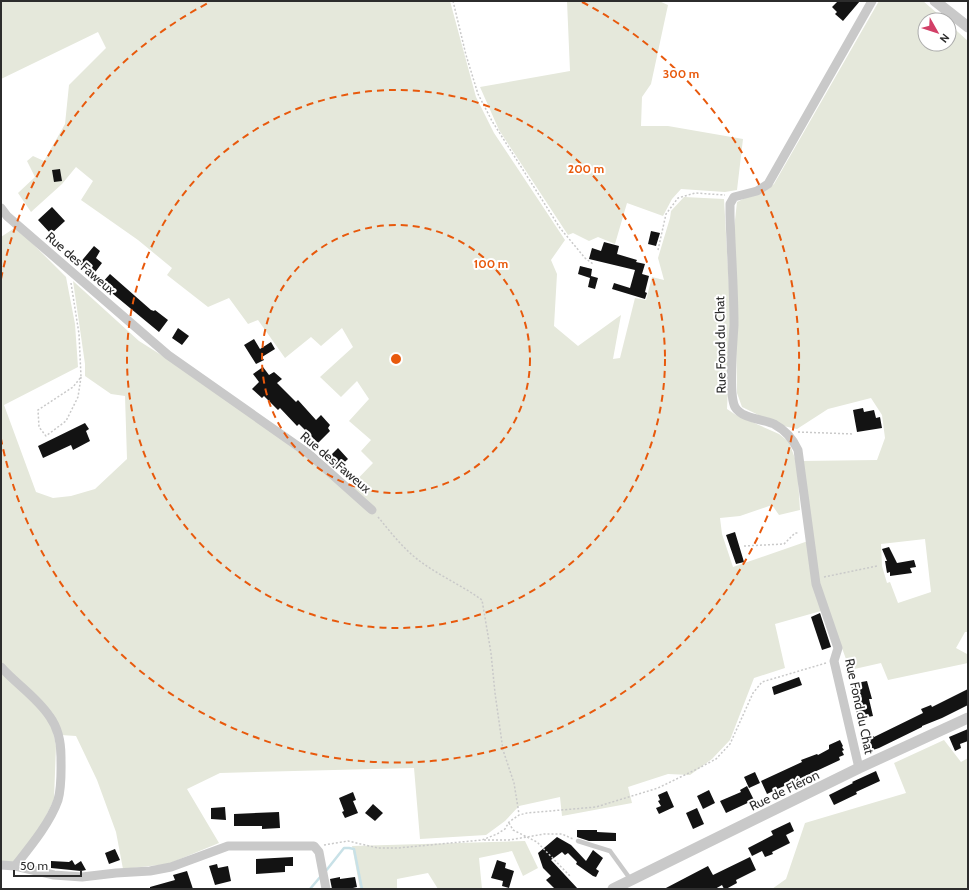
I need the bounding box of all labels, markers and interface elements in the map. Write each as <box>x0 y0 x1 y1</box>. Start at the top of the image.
north arrow <box>917 12 957 52</box>
text: N <box>937 31 953 46</box>
text: 300 m <box>663 66 699 81</box>
text: 200 m <box>568 161 604 176</box>
street label: Rue des Faweux <box>43 228 120 298</box>
text: 100 m <box>474 256 508 271</box>
street label: Rue Fond du Chat <box>711 296 729 394</box>
centre of rings <box>389 352 403 366</box>
street label: Rue des Faweux <box>297 428 375 497</box>
street label: Rue Fond du Chat <box>842 657 878 756</box>
street label: Rue de Fléron <box>746 766 822 814</box>
scale bar <box>14 852 81 878</box>
text: 50 m <box>20 858 48 873</box>

